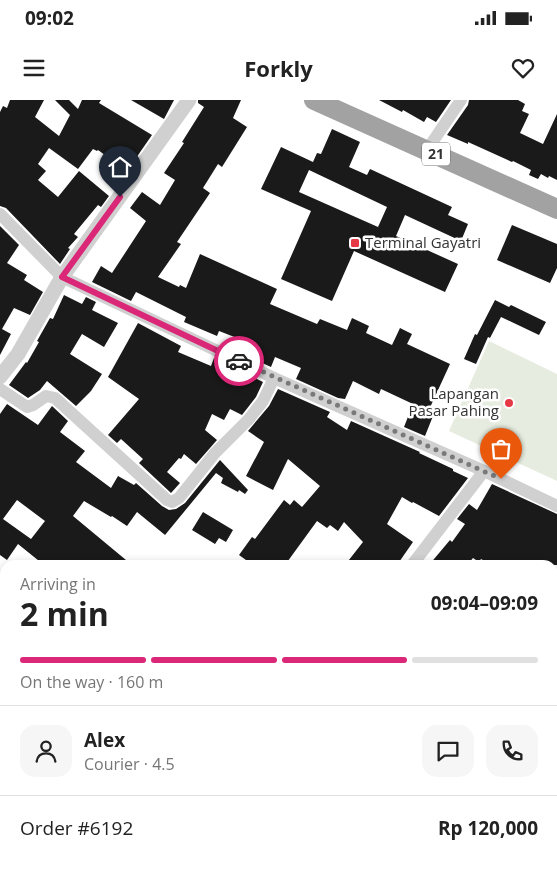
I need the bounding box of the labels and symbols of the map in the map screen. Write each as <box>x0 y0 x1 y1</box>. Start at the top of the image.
road number: 21 <box>422 142 450 166</box>
pin <box>99 146 141 197</box>
place label: Terminal Gayatri <box>365 232 481 252</box>
marker: Terminal Gayatri <box>349 237 361 249</box>
courier <box>214 336 264 386</box>
place label: Lapangan Pasar Pahing <box>408 383 499 420</box>
marker: Lapangan Pasar Pahing <box>503 397 515 409</box>
pin <box>480 428 522 479</box>

